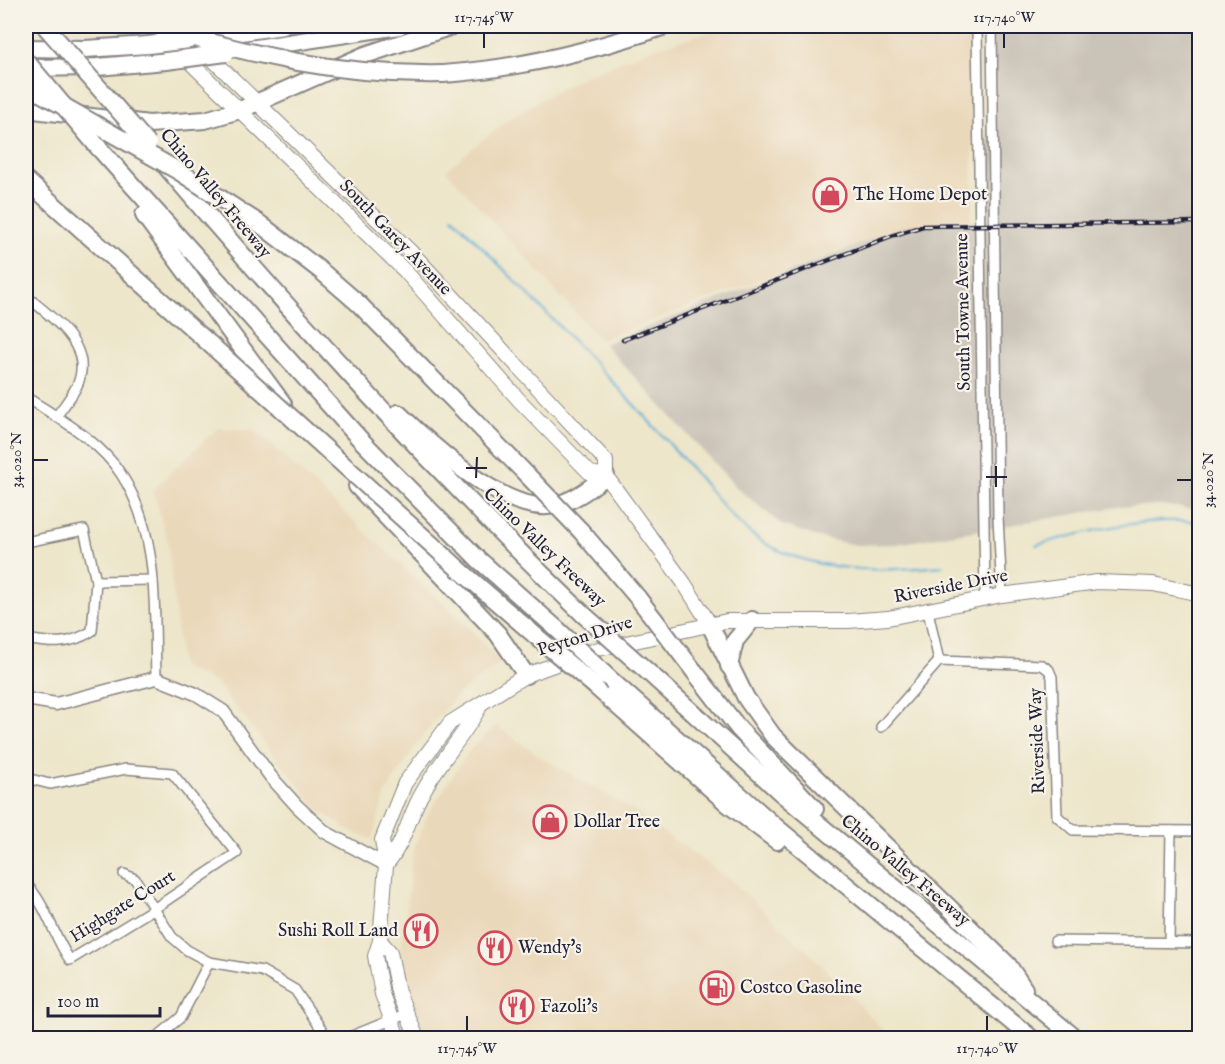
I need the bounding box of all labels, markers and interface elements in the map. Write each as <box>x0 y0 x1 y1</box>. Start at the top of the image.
text: 117.745°W <box>454 8 514 27</box>
text: 117.740°W <box>973 8 1035 27</box>
street label: Chino Valley Freeway <box>154 124 276 264</box>
street label: South Garey Avenue <box>334 175 456 301</box>
shop icon: The Home Depot <box>812 177 848 213</box>
place label: The Home Depot <box>853 184 987 207</box>
street label: South Towne Avenue <box>951 233 977 391</box>
text: 34.020°N <box>7 432 26 488</box>
text: 34.020°N <box>1199 452 1218 508</box>
street label: Chino Valley Freeway <box>478 483 610 613</box>
street label: Riverside Drive <box>892 565 1010 609</box>
street label: Peyton Drive <box>535 612 635 662</box>
street label: Riverside Way <box>1025 687 1051 795</box>
shop icon: Dollar Tree <box>532 804 568 840</box>
street label: Chino Valley Freeway <box>835 810 975 932</box>
place label: Dollar Tree <box>573 811 660 834</box>
street label: Highgate Court <box>66 865 180 949</box>
restaurant icon: Sushi Roll Land <box>403 913 439 949</box>
place label: Sushi Roll Land <box>278 920 398 943</box>
restaurant icon: Wendy's <box>477 930 513 966</box>
place label: Wendy's <box>518 937 582 960</box>
fuel station icon: Costco Gasoline <box>699 970 735 1006</box>
place label: Costco Gasoline <box>740 977 862 1000</box>
scale bar <box>48 980 160 1018</box>
restaurant icon: Fazoli's <box>499 989 535 1025</box>
text: 100 m <box>57 991 99 1014</box>
place label: Fazoli's <box>540 996 598 1019</box>
text: 117.745°W <box>437 1039 497 1058</box>
text: 117.740°W <box>956 1039 1018 1058</box>

